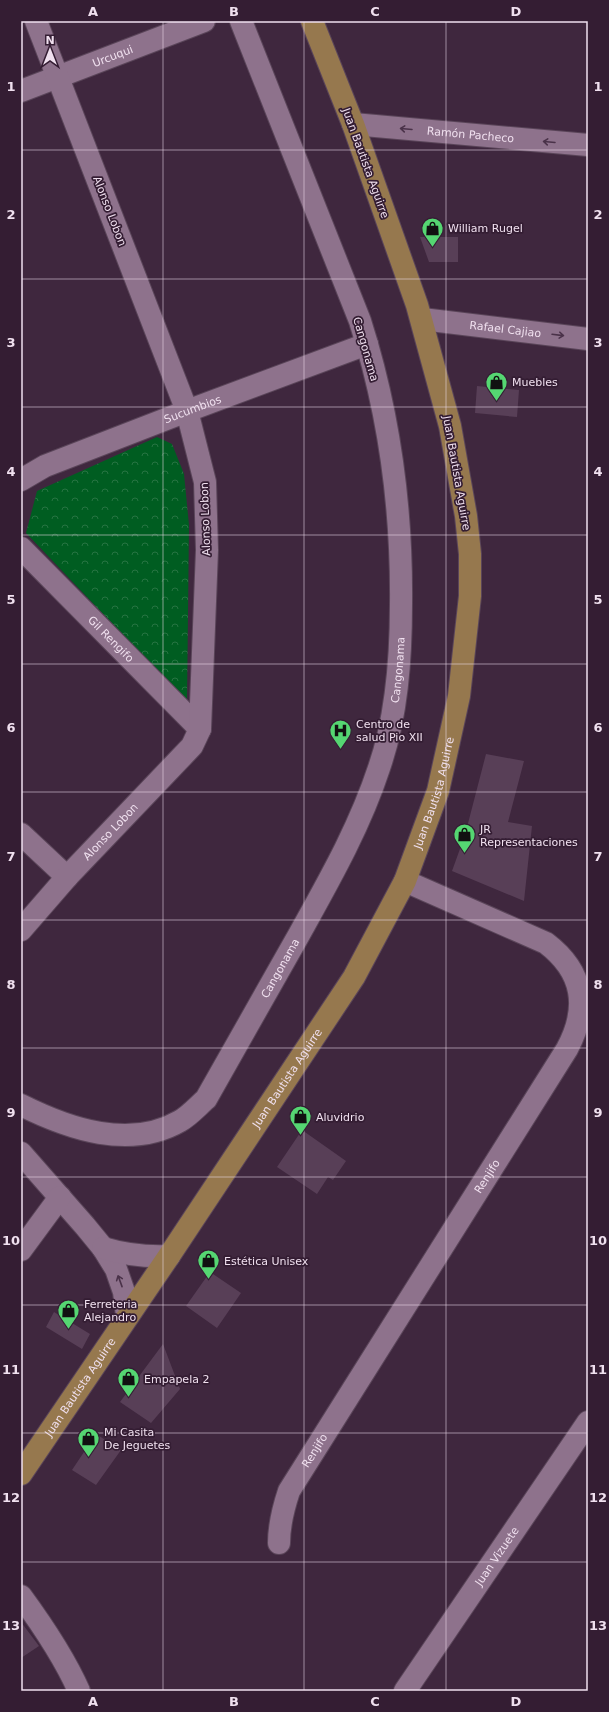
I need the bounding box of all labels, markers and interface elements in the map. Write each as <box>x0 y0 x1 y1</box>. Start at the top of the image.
text: A <box>88 4 98 19</box>
text: B <box>229 4 239 19</box>
text: C <box>370 4 380 19</box>
text: D <box>511 4 522 19</box>
north arrow <box>30 30 70 70</box>
text: N <box>45 34 55 47</box>
street label: Urcuqui <box>91 43 135 70</box>
text: 1 <box>6 79 16 94</box>
text: 1 <box>593 79 603 94</box>
street label: Juan Bautista Aguirre <box>339 105 392 220</box>
one-way arrow <box>400 125 413 133</box>
street label: Ramón Pacheco <box>426 125 515 145</box>
one-way arrow <box>543 138 556 145</box>
street label: Alonso Lobon <box>90 174 129 248</box>
text: 2 <box>6 207 16 222</box>
text: 2 <box>593 207 603 222</box>
shop icon: William Rugel <box>419 215 445 248</box>
place label: William Rugel <box>448 222 523 235</box>
street label: Cangonama <box>350 315 381 383</box>
street label: Rafael Cajiao <box>469 319 542 340</box>
one-way arrow <box>551 331 564 339</box>
text: 3 <box>6 335 16 350</box>
text: 3 <box>593 335 603 350</box>
shop icon: Muebles <box>484 369 510 402</box>
place label: Muebles <box>512 376 558 389</box>
street label: Sucumbios <box>162 393 223 426</box>
street label: Juan Bautista Aguirre <box>440 414 473 532</box>
text: 4 <box>6 464 16 479</box>
text: 4 <box>593 464 603 479</box>
street label: Alonso Lobon <box>198 482 213 556</box>
text: 5 <box>6 592 16 607</box>
text: 5 <box>593 592 603 607</box>
street label: Gil Rengifo <box>85 614 136 665</box>
street label: Cangonama <box>389 637 407 704</box>
hospital icon: Centro de salud Pio XII <box>327 717 353 750</box>
place label: Centro de salud Pio XII <box>356 718 423 744</box>
text: 6 <box>6 720 16 735</box>
text: 6 <box>593 720 603 735</box>
street label: Juan Bautista Aguirre <box>411 735 457 852</box>
street label: Alonso Lobon <box>81 801 141 863</box>
shop icon: JR Representaciones <box>451 822 477 855</box>
place label: JR Representaciones <box>479 823 578 849</box>
text: 7 <box>6 849 16 864</box>
text: 7 <box>593 849 603 864</box>
street label: Cangonama <box>258 936 302 1001</box>
text: 8 <box>6 977 16 992</box>
text: 8 <box>593 977 603 992</box>
street label: Juan Bautista Aguirre <box>249 1026 325 1131</box>
shop icon: Aluvidrio <box>288 1104 314 1137</box>
text: 9 <box>6 1105 16 1120</box>
text: 9 <box>593 1105 603 1120</box>
place label: Aluvidrio <box>316 1111 365 1124</box>
street label: Renjifo <box>472 1157 503 1196</box>
text: 10 <box>2 1233 20 1248</box>
text: 10 <box>589 1233 607 1248</box>
shop icon: Estética Unisex <box>195 1248 221 1281</box>
place label: Estética Unisex <box>224 1255 309 1268</box>
one-way arrow <box>115 1275 123 1287</box>
shop icon: Ferreteria Alejandro <box>55 1297 81 1330</box>
place label: Ferreteria Alejandro <box>84 1298 137 1324</box>
street label: Juan Bautista Aguirre <box>42 1335 119 1440</box>
text: 11 <box>2 1362 20 1377</box>
text: 11 <box>589 1362 607 1377</box>
shop icon: Empapela 2 <box>115 1366 141 1399</box>
place label: Empapela 2 <box>144 1373 209 1386</box>
shop icon: Mi Casita De Jeguetes <box>76 1425 102 1458</box>
place label: Mi Casita De Jeguetes <box>104 1426 171 1452</box>
street label: Renjifo <box>299 1431 331 1470</box>
text: 12 <box>2 1490 20 1505</box>
text: 12 <box>589 1490 607 1505</box>
street label: Juan Vizuete <box>472 1524 522 1589</box>
text: 13 <box>2 1618 20 1633</box>
text: 13 <box>589 1618 607 1633</box>
text: A <box>88 1694 98 1709</box>
text: B <box>229 1694 239 1709</box>
text: C <box>370 1694 380 1709</box>
text: D <box>511 1694 522 1709</box>

